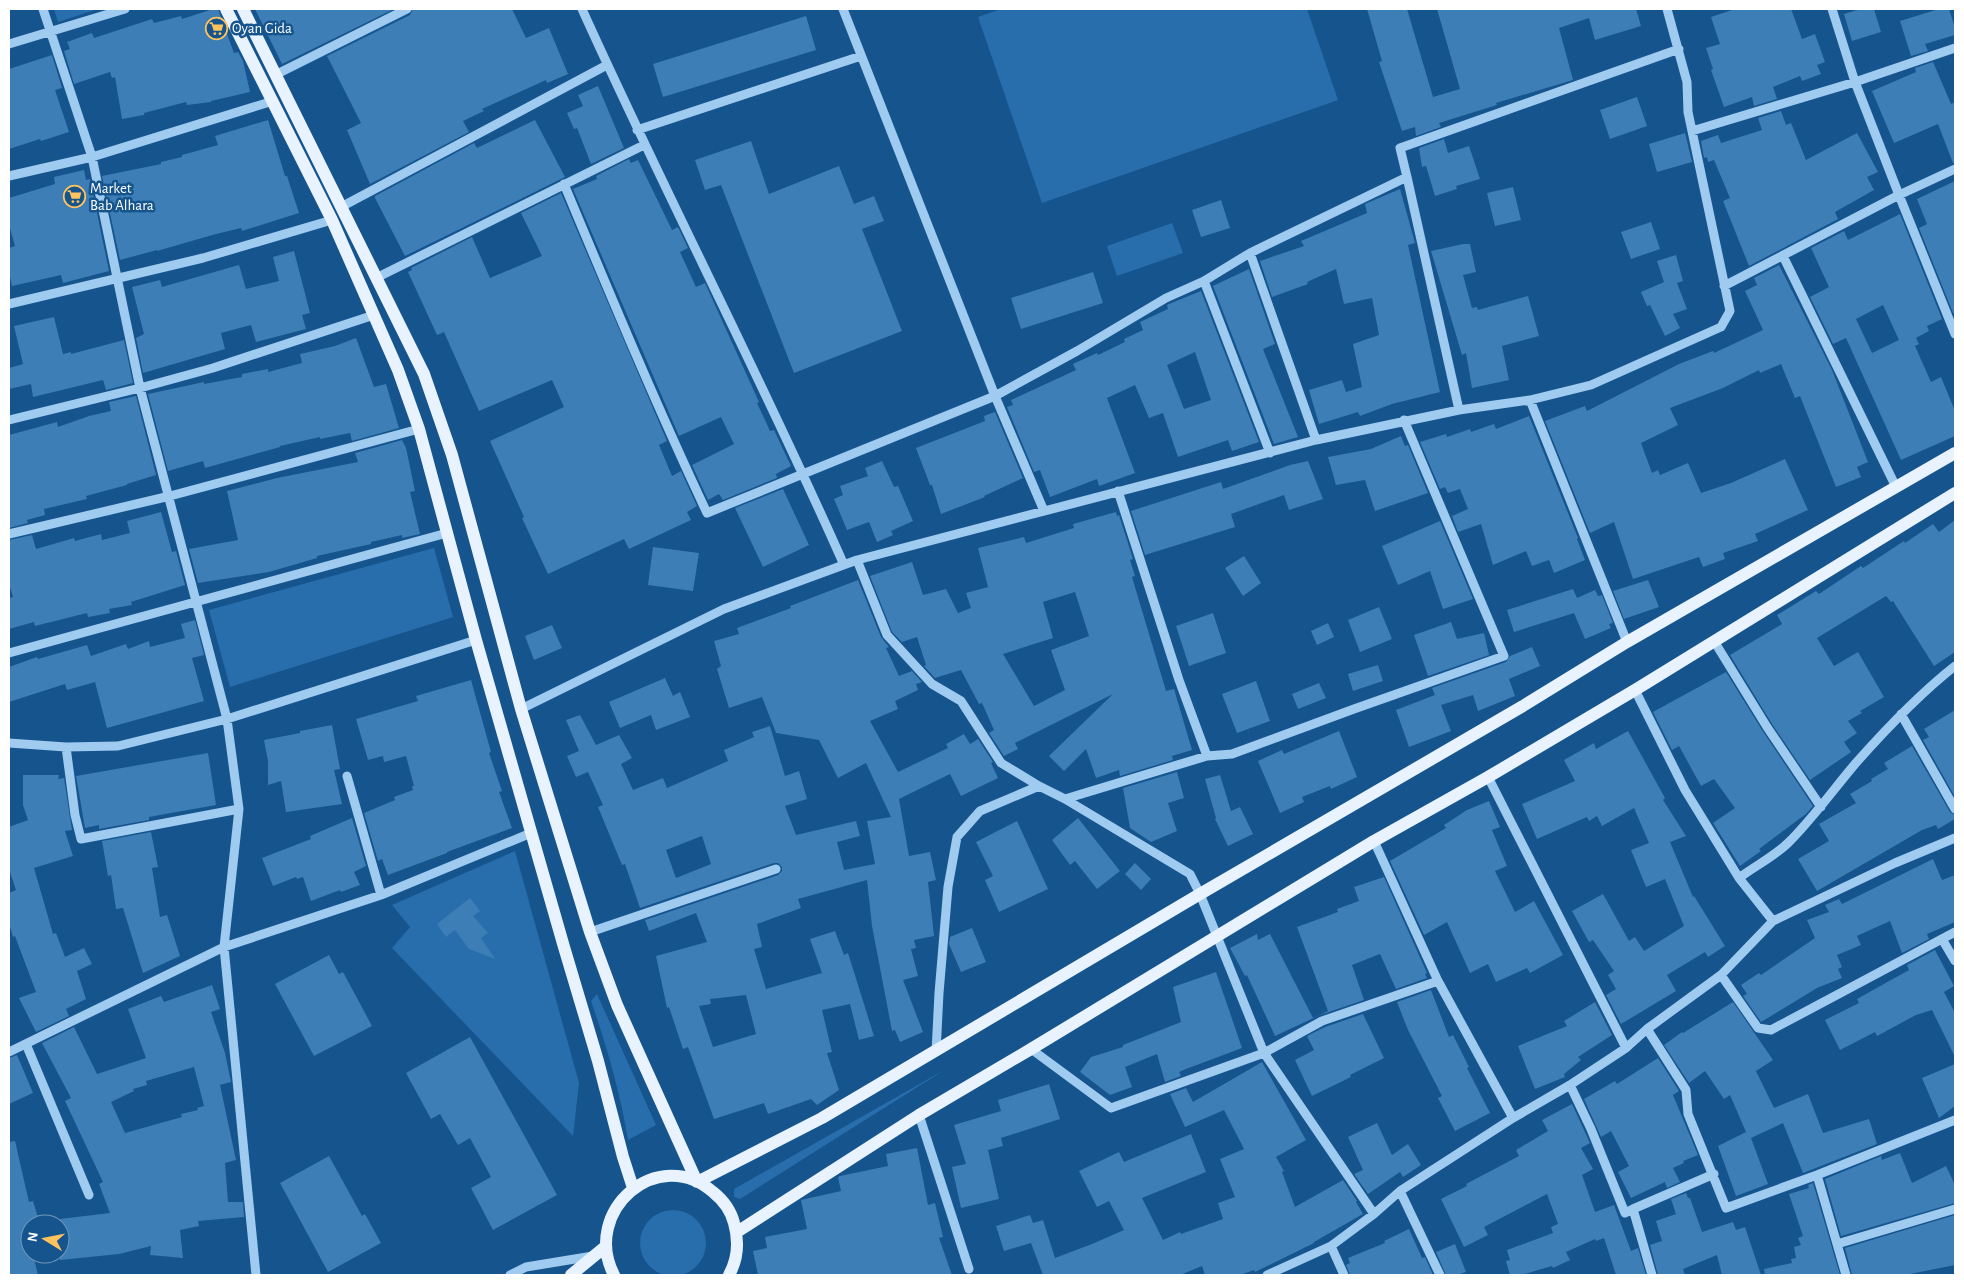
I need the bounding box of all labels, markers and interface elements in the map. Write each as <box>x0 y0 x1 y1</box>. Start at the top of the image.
supermarket icon: Oyan Gida <box>204 16 228 40</box>
place label: Oyan Gida <box>232 21 292 36</box>
place label: Market Bab Alhara <box>90 181 154 213</box>
supermarket icon: Market Bab Alhara <box>62 185 86 209</box>
north arrow <box>20 1214 70 1264</box>
text: N <box>25 1231 41 1243</box>

